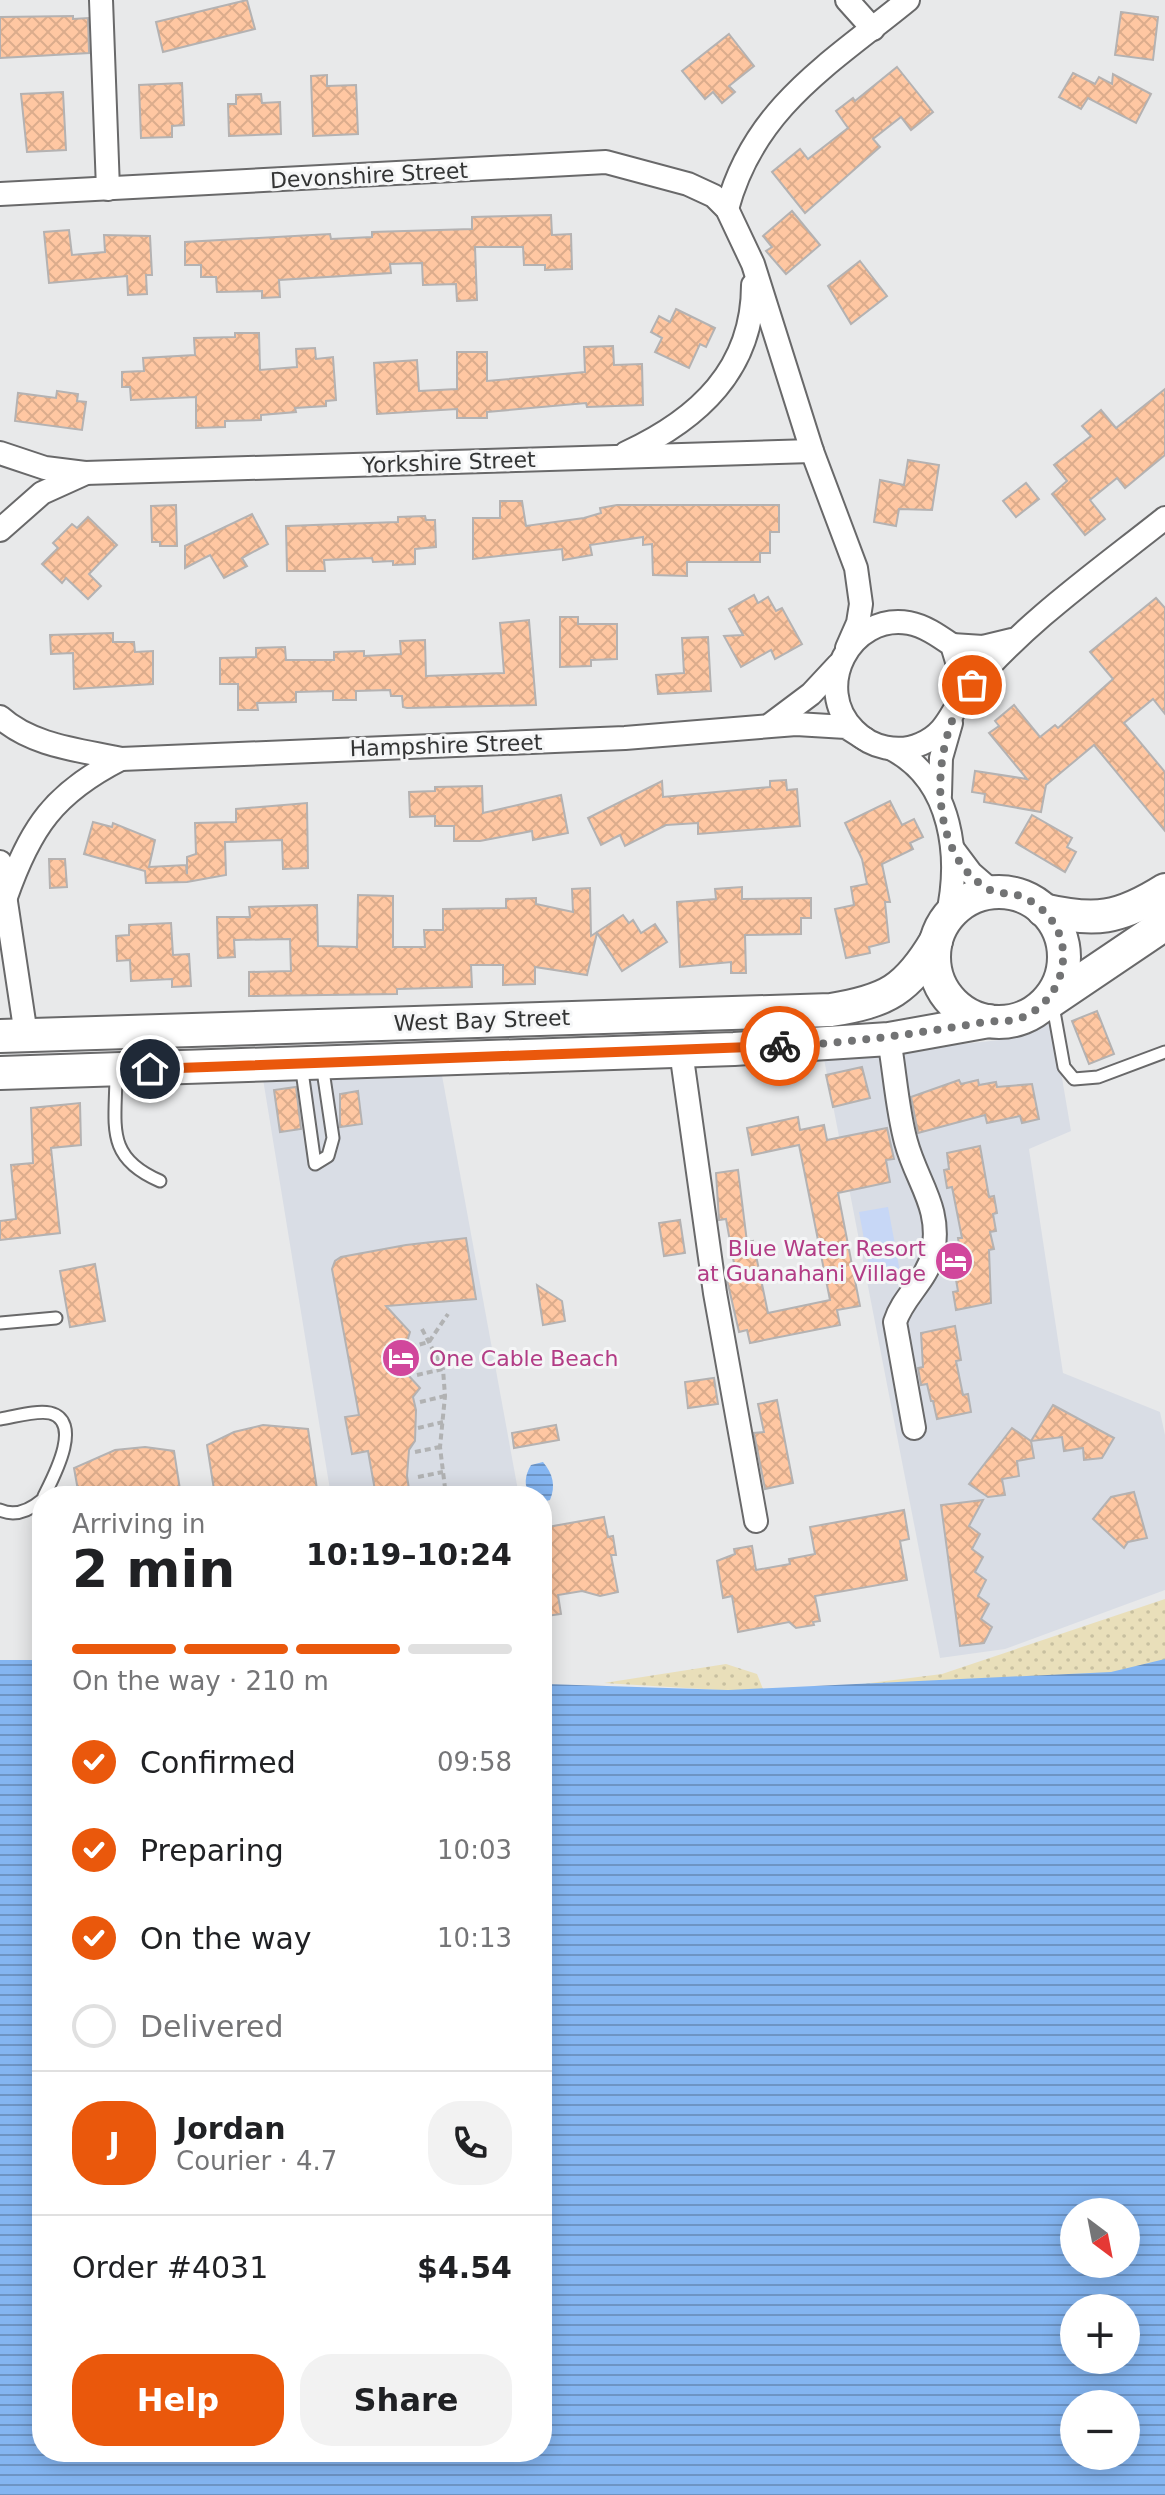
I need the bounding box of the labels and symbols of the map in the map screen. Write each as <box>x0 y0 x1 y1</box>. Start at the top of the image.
street label: Devonshire Street <box>269 158 469 193</box>
street label: Yorkshire Street <box>361 447 536 478</box>
pin <box>938 651 1006 719</box>
street label: Hampshire Street <box>349 730 543 761</box>
street label: West Bay Street <box>393 1005 571 1036</box>
courier <box>740 1006 820 1086</box>
pin <box>116 1035 184 1103</box>
place label: Blue Water Resort at Guanahani Village <box>697 1236 926 1286</box>
hotel icon: Blue Water Resort at Guanahani Village <box>933 1240 975 1282</box>
hotel icon: One Cable Beach <box>380 1337 422 1379</box>
place label: One Cable Beach <box>429 1346 618 1371</box>
north arrow <box>1060 2198 1140 2278</box>

